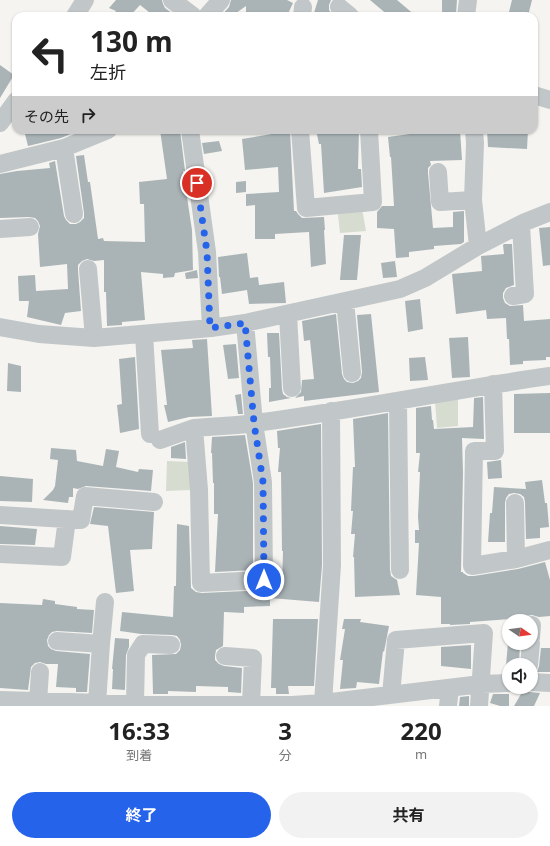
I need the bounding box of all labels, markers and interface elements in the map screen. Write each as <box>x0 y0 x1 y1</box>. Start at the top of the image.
text: 130 m <box>90 22 173 60</box>
icon: left <box>24 28 76 80</box>
text: 左折 <box>90 60 126 84</box>
icon: right <box>77 104 99 126</box>
text: その先 <box>24 106 69 126</box>
pin <box>180 166 214 200</box>
icon: arrive <box>186 172 208 194</box>
position arrow <box>243 559 285 601</box>
north arrow <box>502 614 538 650</box>
map controls <box>502 614 538 694</box>
button: sound <box>502 658 538 694</box>
text: 16:33 <box>108 714 170 747</box>
text: 3 <box>278 714 292 747</box>
text: 220 <box>400 714 442 747</box>
text: m <box>415 745 427 763</box>
text: 到着 <box>126 746 152 764</box>
text: 分 <box>279 746 292 764</box>
button: 終了 <box>12 792 271 838</box>
button: 共有 <box>279 792 538 838</box>

